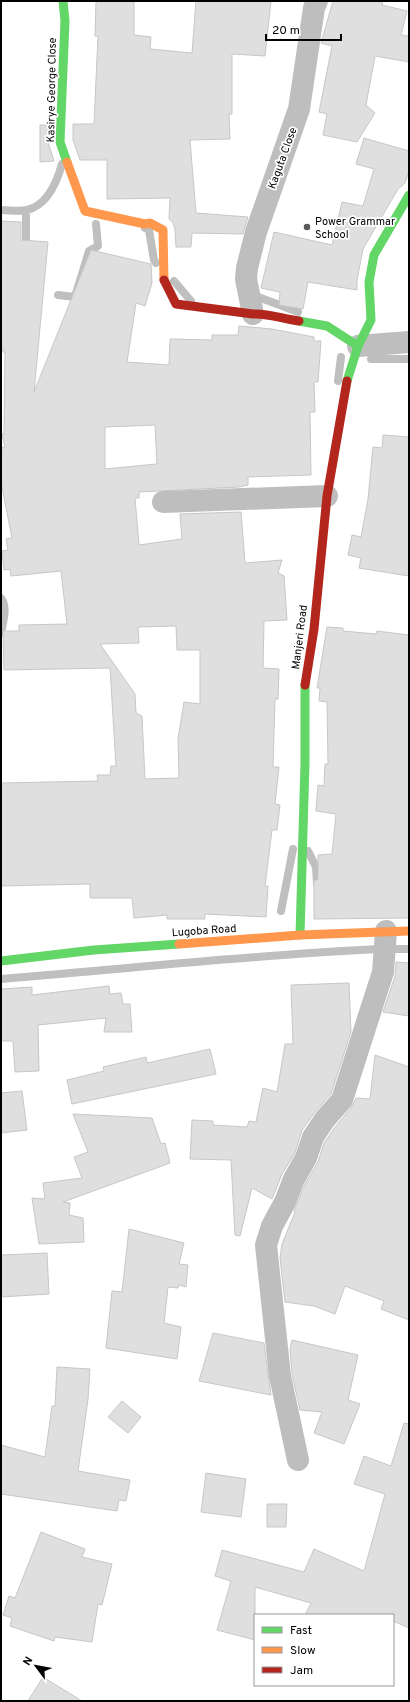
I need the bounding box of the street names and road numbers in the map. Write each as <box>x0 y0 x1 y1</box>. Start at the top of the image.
street label: Kasirye George Close <box>44 37 60 143</box>
street label: Kaguta Close <box>265 125 301 191</box>
street label: Manjeri Road <box>289 604 311 670</box>
street label: Lugoba Road <box>171 922 237 940</box>

